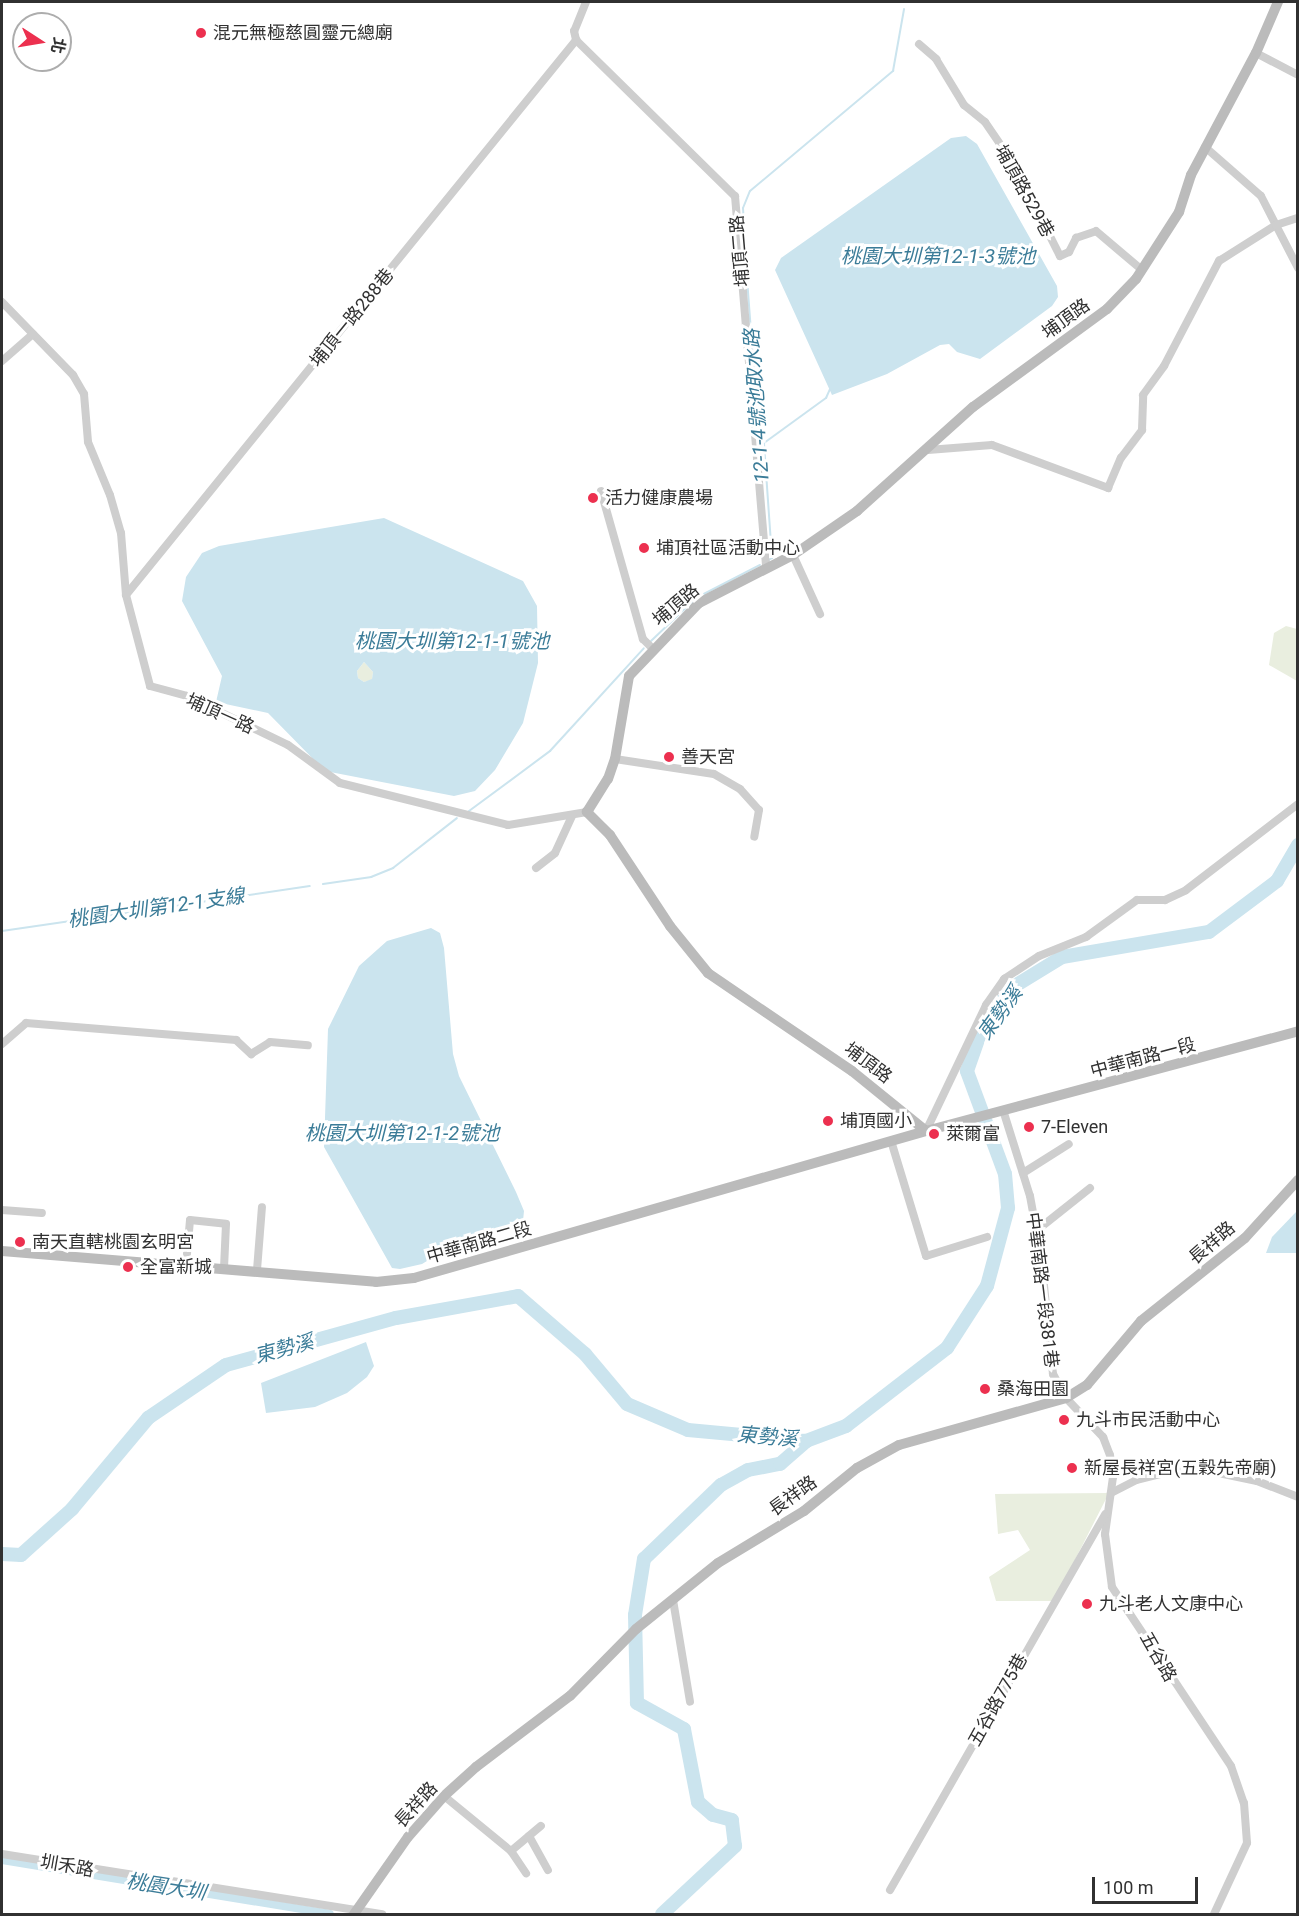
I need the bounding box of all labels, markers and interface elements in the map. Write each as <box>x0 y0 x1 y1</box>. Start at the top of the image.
north arrow <box>12 12 72 72</box>
place label: 混元無極慈圓靈元總廟 <box>213 22 393 44</box>
marker: 混元無極慈圓靈元總廟 <box>194 26 208 40</box>
text: 北 <box>47 36 69 55</box>
street label: 埔頂路529巷 <box>990 141 1058 241</box>
street label: 埔頂二路 <box>726 214 754 288</box>
water label: 桃園大圳第12-1-3號池 <box>841 244 1035 268</box>
street label: 埔頂一路288巷 <box>306 264 398 372</box>
street label: 埔頂路 <box>1038 294 1094 344</box>
water label: 12-1-4號池取水路 <box>740 328 774 484</box>
place label: 活力健康農場 <box>605 487 713 509</box>
marker: 活力健康農場 <box>586 491 600 505</box>
place label: 埔頂社區活動中心 <box>656 537 800 559</box>
marker: 埔頂社區活動中心 <box>637 541 651 555</box>
street label: 埔頂路 <box>648 579 704 631</box>
water label: 桃園大圳第12-1-1號池 <box>355 629 549 653</box>
street label: 埔頂一路 <box>183 689 257 739</box>
place label: 善天宮 <box>681 746 735 768</box>
marker: 善天宮 <box>662 750 676 764</box>
water label: 桃園大圳第12-1支線 <box>66 884 246 932</box>
water label: 東勢溪 <box>973 982 1027 1044</box>
street label: 中華南路一段 <box>1088 1034 1198 1082</box>
street label: 埔頂路 <box>840 1038 896 1088</box>
place label: 埔頂國小 <box>840 1110 912 1132</box>
marker: 埔頂國小 <box>821 1114 835 1128</box>
place label: 7-Eleven <box>1041 1116 1108 1138</box>
marker: 7-Eleven <box>1022 1120 1036 1134</box>
water label: 桃園大圳第12-1-2號池 <box>305 1121 499 1145</box>
place label: 萊爾富 <box>946 1123 1000 1145</box>
marker: 萊爾富 <box>927 1127 941 1141</box>
street label: 中華南路一段381巷 <box>1022 1211 1062 1369</box>
street label: 長祥路 <box>1185 1217 1239 1269</box>
street label: 中華南路二段 <box>424 1218 534 1268</box>
place label: 南天直轄桃園玄明宮 <box>32 1231 194 1253</box>
marker: 南天直轄桃園玄明宮 <box>13 1235 27 1249</box>
place label: 全富新城 <box>140 1256 212 1278</box>
marker: 全富新城 <box>121 1260 135 1274</box>
water label: 東勢溪 <box>252 1330 316 1368</box>
place label: 桑海田園 <box>997 1378 1069 1400</box>
marker: 桑海田園 <box>978 1382 992 1396</box>
place label: 九斗市民活動中心 <box>1076 1409 1220 1431</box>
marker: 九斗市民活動中心 <box>1057 1413 1071 1427</box>
water label: 東勢溪 <box>736 1422 798 1452</box>
place label: 新屋長祥宮(五穀先帝廟) <box>1084 1457 1276 1479</box>
marker: 新屋長祥宮(五穀先帝廟) <box>1065 1461 1079 1475</box>
street label: 長祥路 <box>765 1471 821 1521</box>
place label: 九斗老人文康中心 <box>1099 1593 1243 1615</box>
marker: 九斗老人文康中心 <box>1080 1597 1094 1611</box>
street label: 五谷路 <box>1135 1628 1181 1686</box>
street label: 五谷路775巷 <box>964 1650 1032 1750</box>
street label: 長祥路 <box>390 1778 442 1832</box>
street label: 圳禾路 <box>39 1851 95 1881</box>
scale bar <box>1095 1865 1202 1903</box>
water label: 桃園大圳 <box>125 1869 207 1905</box>
text: 100 m <box>1103 1877 1154 1898</box>

